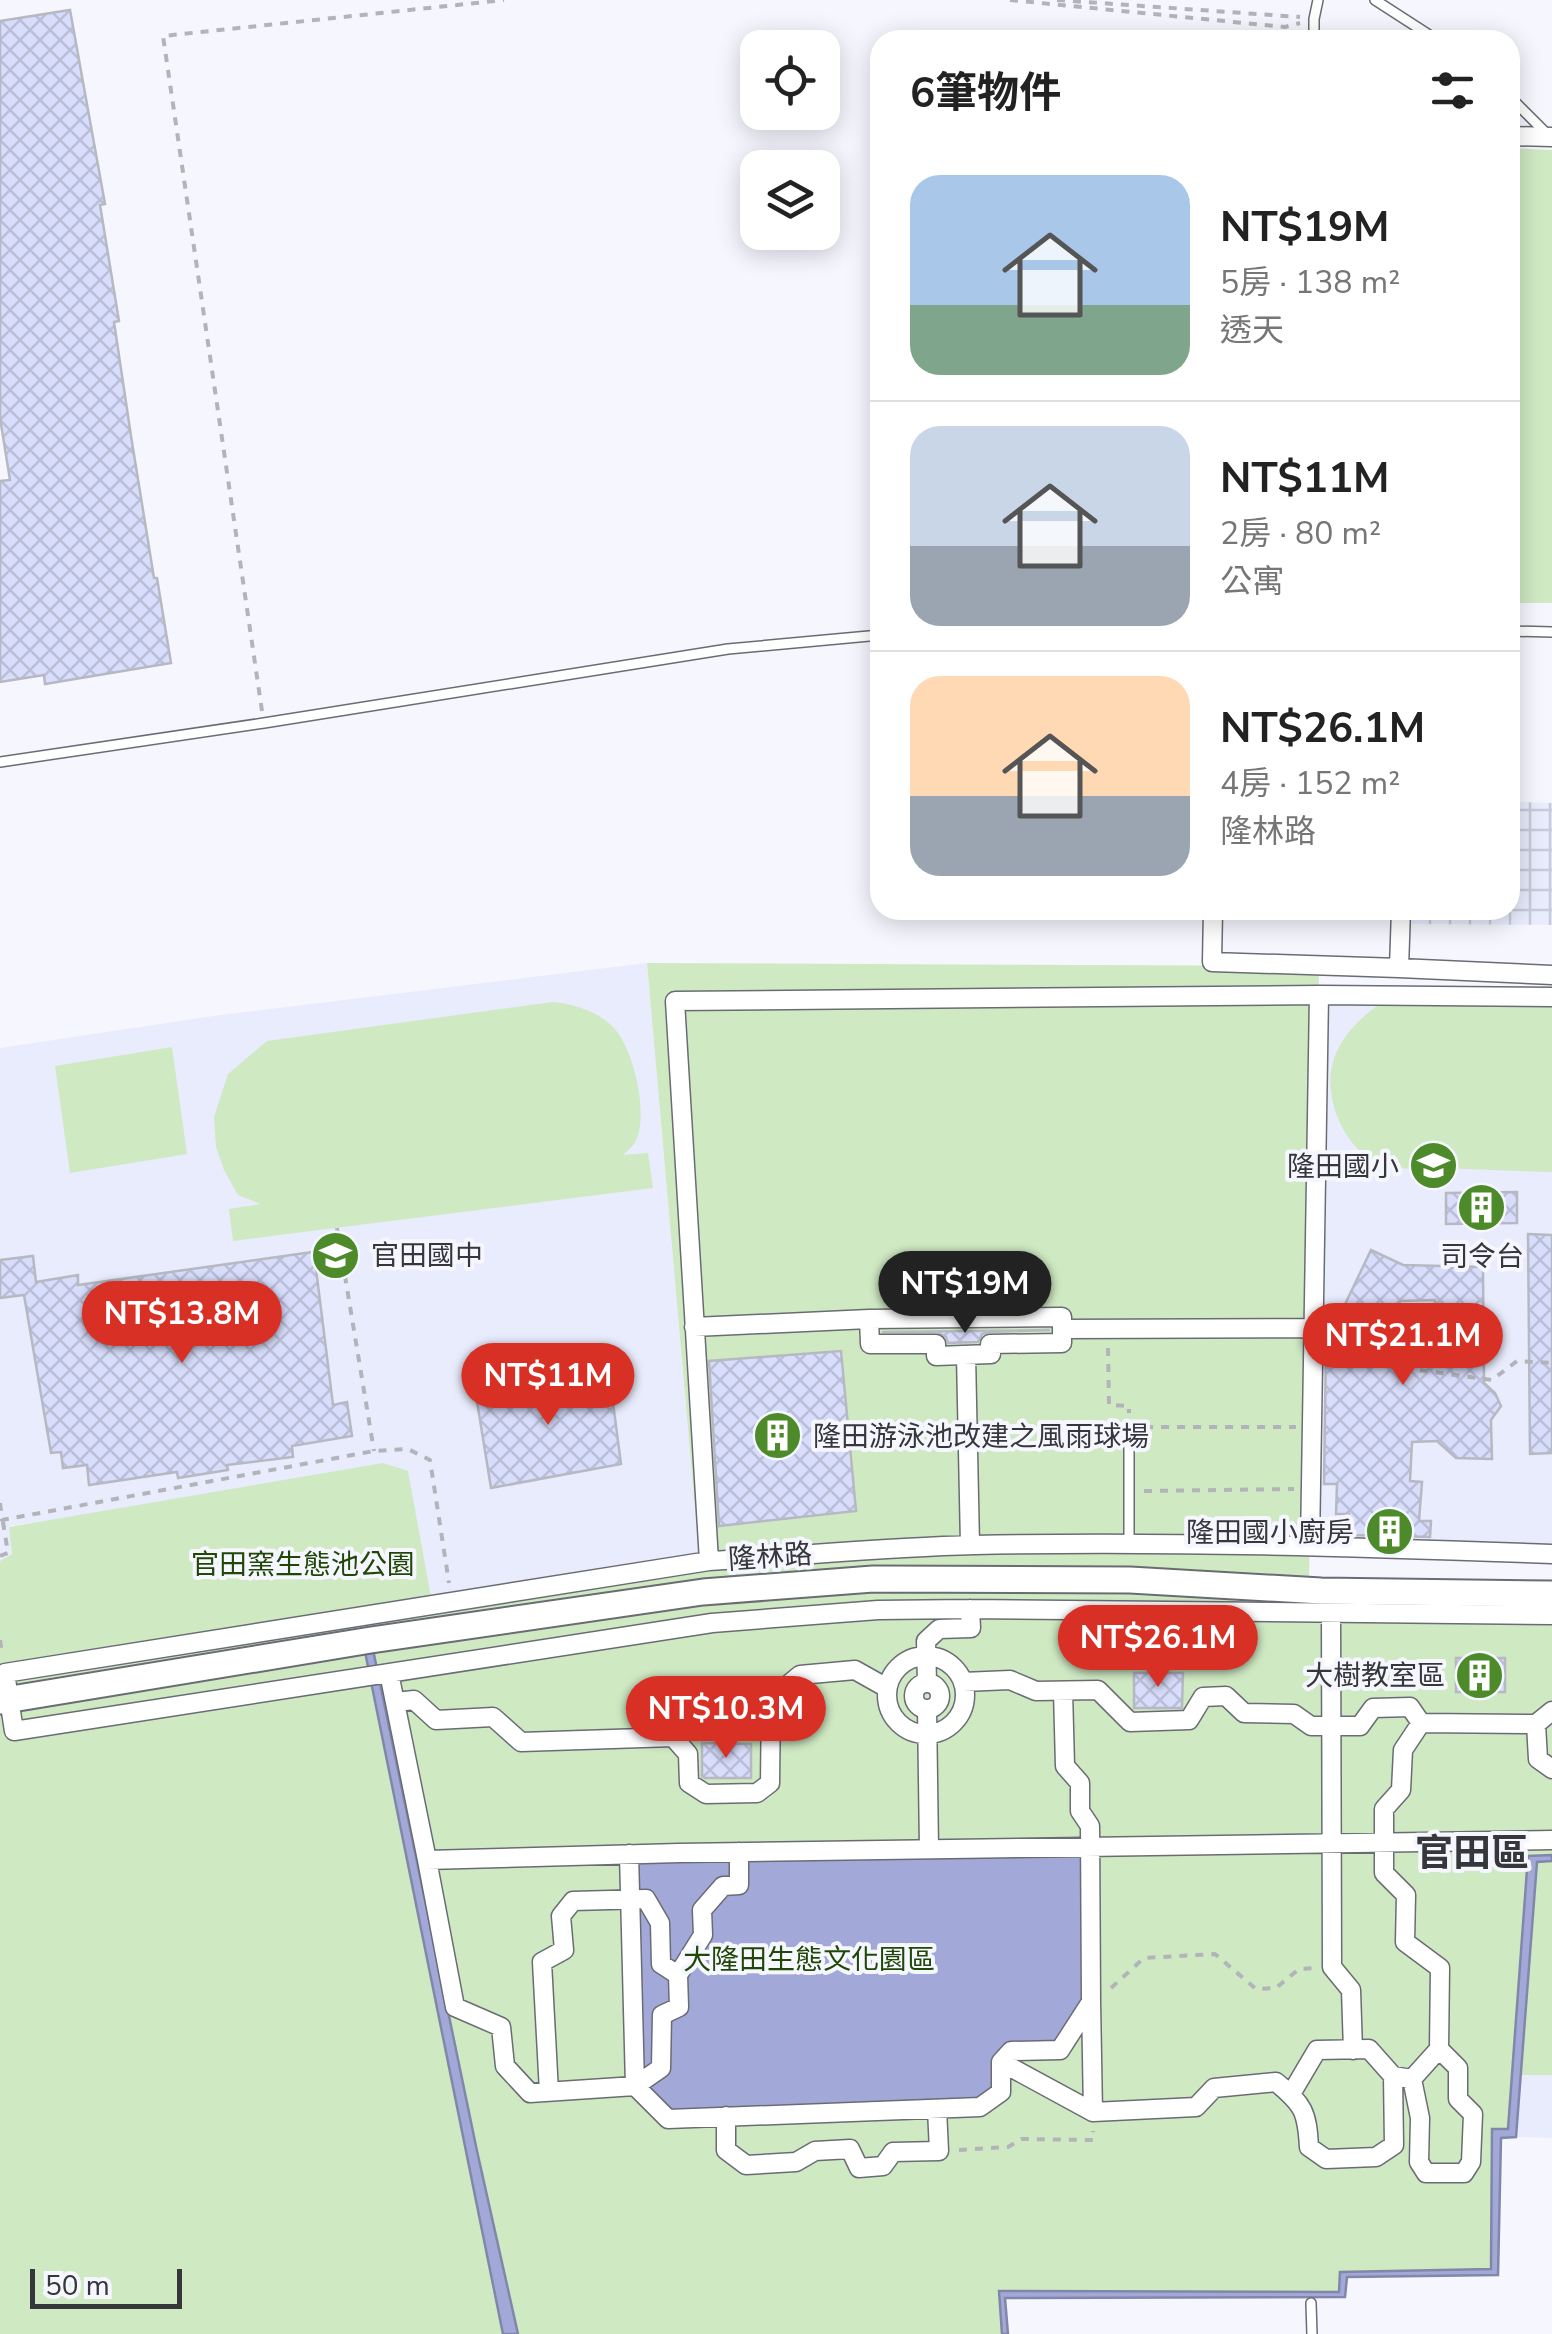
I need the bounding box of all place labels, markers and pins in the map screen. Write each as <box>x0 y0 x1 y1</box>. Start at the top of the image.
school or university icon: 隆田國小 <box>1408 1140 1460 1192</box>
place label: 隆田國小 <box>1287 1148 1399 1186</box>
building icon: 司令台 <box>1456 1182 1508 1234</box>
school or university icon: 官田國中 <box>310 1229 362 1281</box>
place label: 官田國中 <box>371 1237 483 1275</box>
place label: 司令台 <box>1440 1238 1524 1276</box>
pin: NT$19M <box>884 1251 1046 1336</box>
pin: NT$13.8M <box>79 1281 285 1366</box>
pin: NT$21.1M <box>1300 1303 1506 1388</box>
pin: NT$11M <box>467 1343 629 1428</box>
building icon: 隆田游泳池改建之風雨球場 <box>752 1410 804 1462</box>
place label: 隆田游泳池改建之風雨球場 <box>813 1418 1149 1456</box>
building icon: 隆田國小廚房 <box>1363 1506 1415 1558</box>
place label: 隆田國小廚房 <box>1186 1514 1354 1552</box>
pin: NT$26.1M <box>1055 1605 1261 1690</box>
building icon: 大樹教室區 <box>1454 1649 1506 1701</box>
place label: 大樹教室區 <box>1305 1657 1445 1695</box>
pin: NT$10.3M <box>623 1676 829 1761</box>

